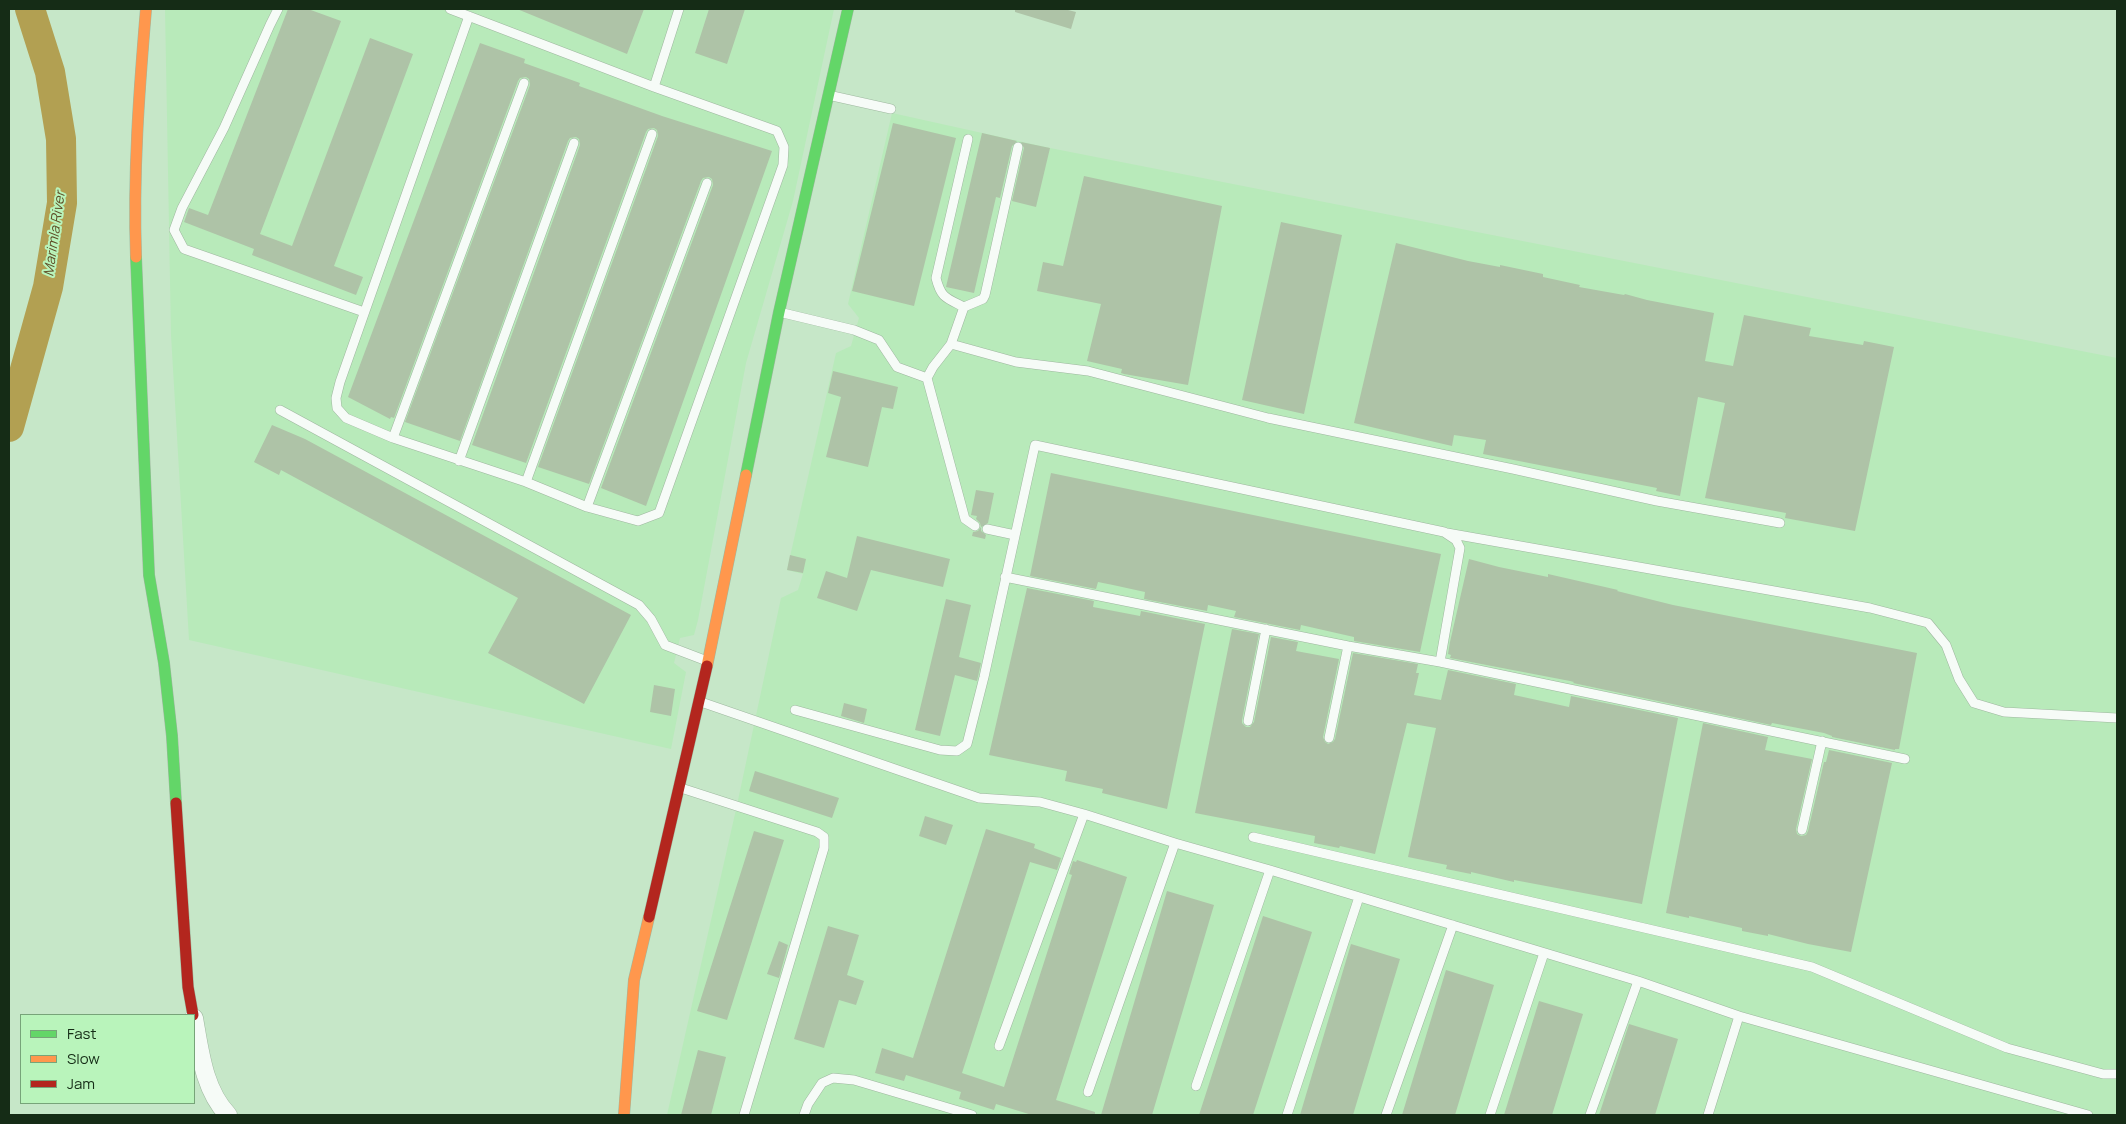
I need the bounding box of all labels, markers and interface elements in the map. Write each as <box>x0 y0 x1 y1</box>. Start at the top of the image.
water label: Marimla River <box>41 190 69 278</box>
legend <box>20 1014 195 1104</box>
text: Fast <box>67 1023 96 1044</box>
text: Slow <box>67 1048 100 1069</box>
text: Jam <box>67 1073 95 1094</box>

